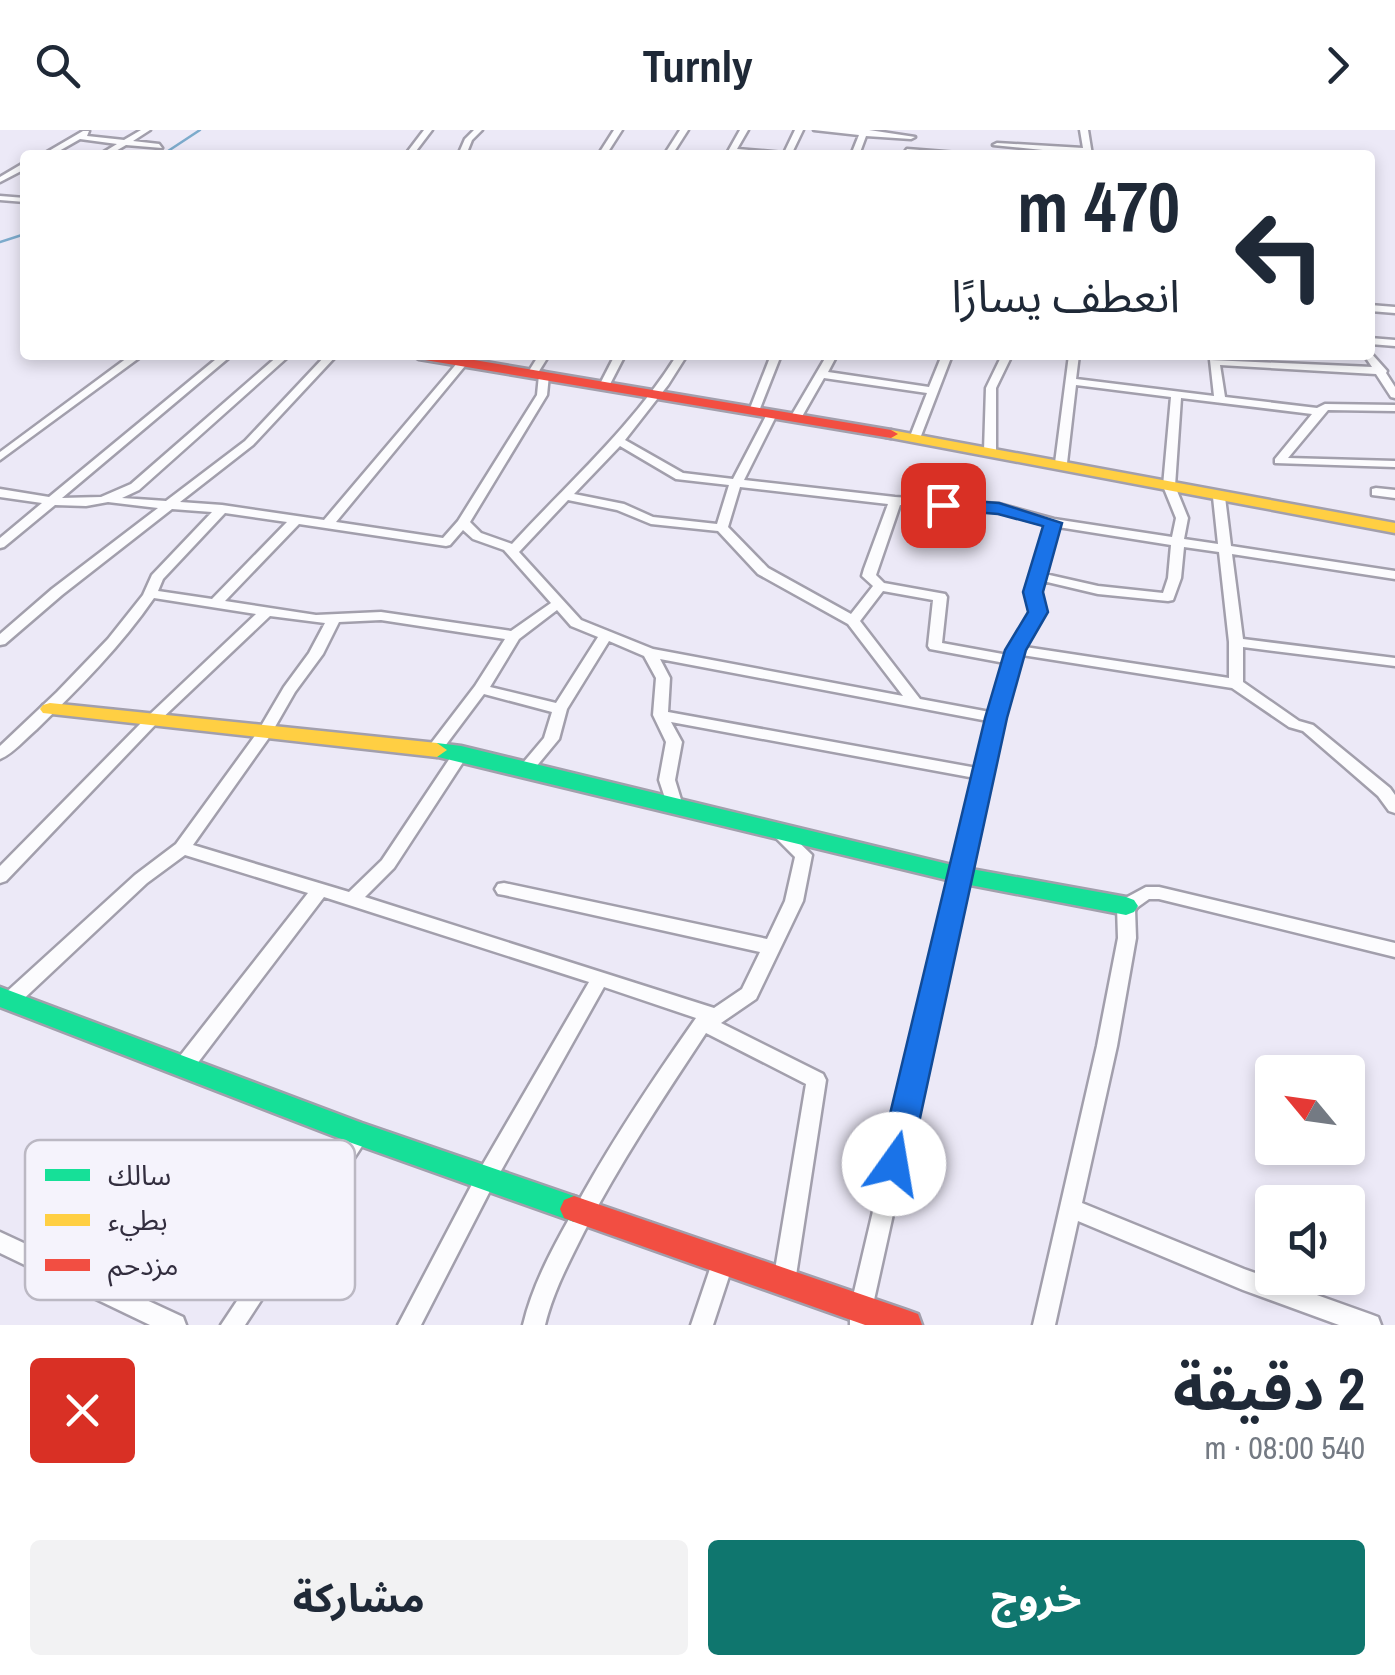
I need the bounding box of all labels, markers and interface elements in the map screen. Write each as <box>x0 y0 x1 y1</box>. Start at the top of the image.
text: Turnly <box>642 35 753 96</box>
icon: search <box>30 38 85 93</box>
icon: forward <box>1310 38 1365 93</box>
text: 470 m <box>1017 160 1180 254</box>
icon: left <box>1215 190 1345 320</box>
text: انعطف يسارًا <box>951 265 1180 326</box>
pin <box>901 463 986 548</box>
icon: arrive <box>916 478 971 533</box>
north arrow <box>1255 1055 1365 1165</box>
map controls <box>1255 1055 1365 1295</box>
position arrow <box>842 1112 946 1216</box>
legend <box>25 1140 355 1300</box>
text: سالك <box>108 1156 171 1194</box>
button: sound <box>1255 1185 1365 1295</box>
text: بطيء <box>108 1201 168 1241</box>
text: مزدحم <box>108 1246 179 1287</box>
text: 2 دقيقة <box>1173 1348 1365 1429</box>
button: close <box>30 1358 135 1463</box>
text: 540 m · 08:00 <box>1205 1426 1365 1469</box>
button: مشاركة <box>30 1540 688 1655</box>
button: خروج <box>708 1540 1365 1655</box>

